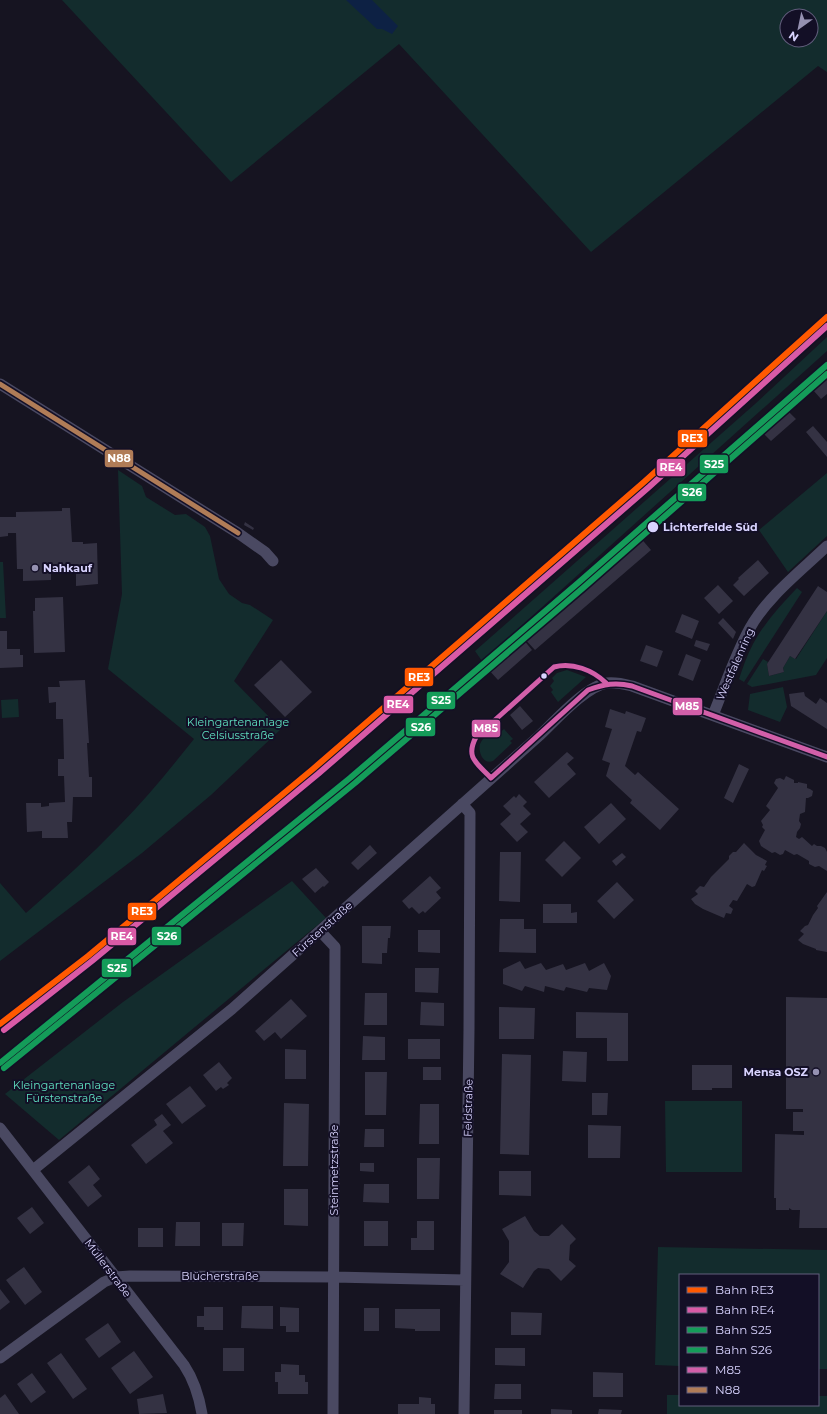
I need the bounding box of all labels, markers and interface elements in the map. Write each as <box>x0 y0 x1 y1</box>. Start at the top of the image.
north arrow <box>779 8 819 48</box>
text: N <box>786 28 801 45</box>
line badge: RE3 <box>677 429 708 448</box>
text: RE3 <box>681 431 703 445</box>
line badge: N88 <box>104 449 134 468</box>
text: N88 <box>107 451 131 465</box>
line badge: S25 <box>699 454 729 474</box>
text: S25 <box>704 457 724 471</box>
line badge: RE4 <box>656 458 686 477</box>
text: RE4 <box>660 460 683 474</box>
line badge: S26 <box>677 483 707 502</box>
text: S26 <box>682 485 702 499</box>
marker: Lichterfelde Süd <box>646 520 660 534</box>
place label: Lichterfelde Süd <box>663 520 758 534</box>
place label: Nahkauf <box>43 561 93 575</box>
marker: Nahkauf <box>30 563 40 573</box>
street label: Westfalenring <box>713 626 757 702</box>
line badge: RE3 <box>404 667 434 687</box>
text: RE3 <box>408 670 430 684</box>
unlabelled marker <box>539 671 549 681</box>
line badge: S25 <box>426 691 456 710</box>
text: S25 <box>431 693 451 707</box>
line badge: RE4 <box>383 695 414 714</box>
text: RE4 <box>387 697 410 711</box>
line badge: M85 <box>672 697 703 716</box>
text: M85 <box>675 699 700 713</box>
park label: Kleingartenanlage Celsiusstraße <box>187 715 290 742</box>
line badge: S26 <box>405 717 436 737</box>
line badge: M85 <box>471 719 501 738</box>
text: S26 <box>411 720 431 734</box>
text: M85 <box>474 721 499 735</box>
street label: Fürstenstraße <box>289 898 355 960</box>
line badge: RE3 <box>127 902 157 921</box>
text: RE3 <box>131 904 153 918</box>
line badge: S26 <box>151 926 182 946</box>
line badge: RE4 <box>107 927 137 946</box>
text: RE4 <box>111 929 134 943</box>
text: S26 <box>157 929 177 943</box>
line badge: S25 <box>101 958 132 978</box>
text: S25 <box>107 961 127 975</box>
place label: Mensa OSZ <box>744 1065 809 1079</box>
marker: Mensa OSZ <box>811 1067 821 1077</box>
park label: Kleingartenanlage Fürstenstraße <box>13 1078 116 1105</box>
street label: Feldstraße <box>460 1078 476 1137</box>
street label: Steinmetzstraße <box>327 1124 341 1215</box>
street label: Müllerstraße <box>82 1236 135 1300</box>
street label: Blücherstraße <box>181 1269 259 1283</box>
legend <box>679 1274 819 1406</box>
text: Bahn RE3 <box>715 1282 774 1297</box>
text: Bahn RE4 <box>715 1302 775 1317</box>
text: Bahn S25 <box>715 1322 772 1337</box>
text: Bahn S26 <box>715 1342 772 1357</box>
text: M85 <box>715 1362 741 1377</box>
text: N88 <box>715 1382 740 1397</box>

